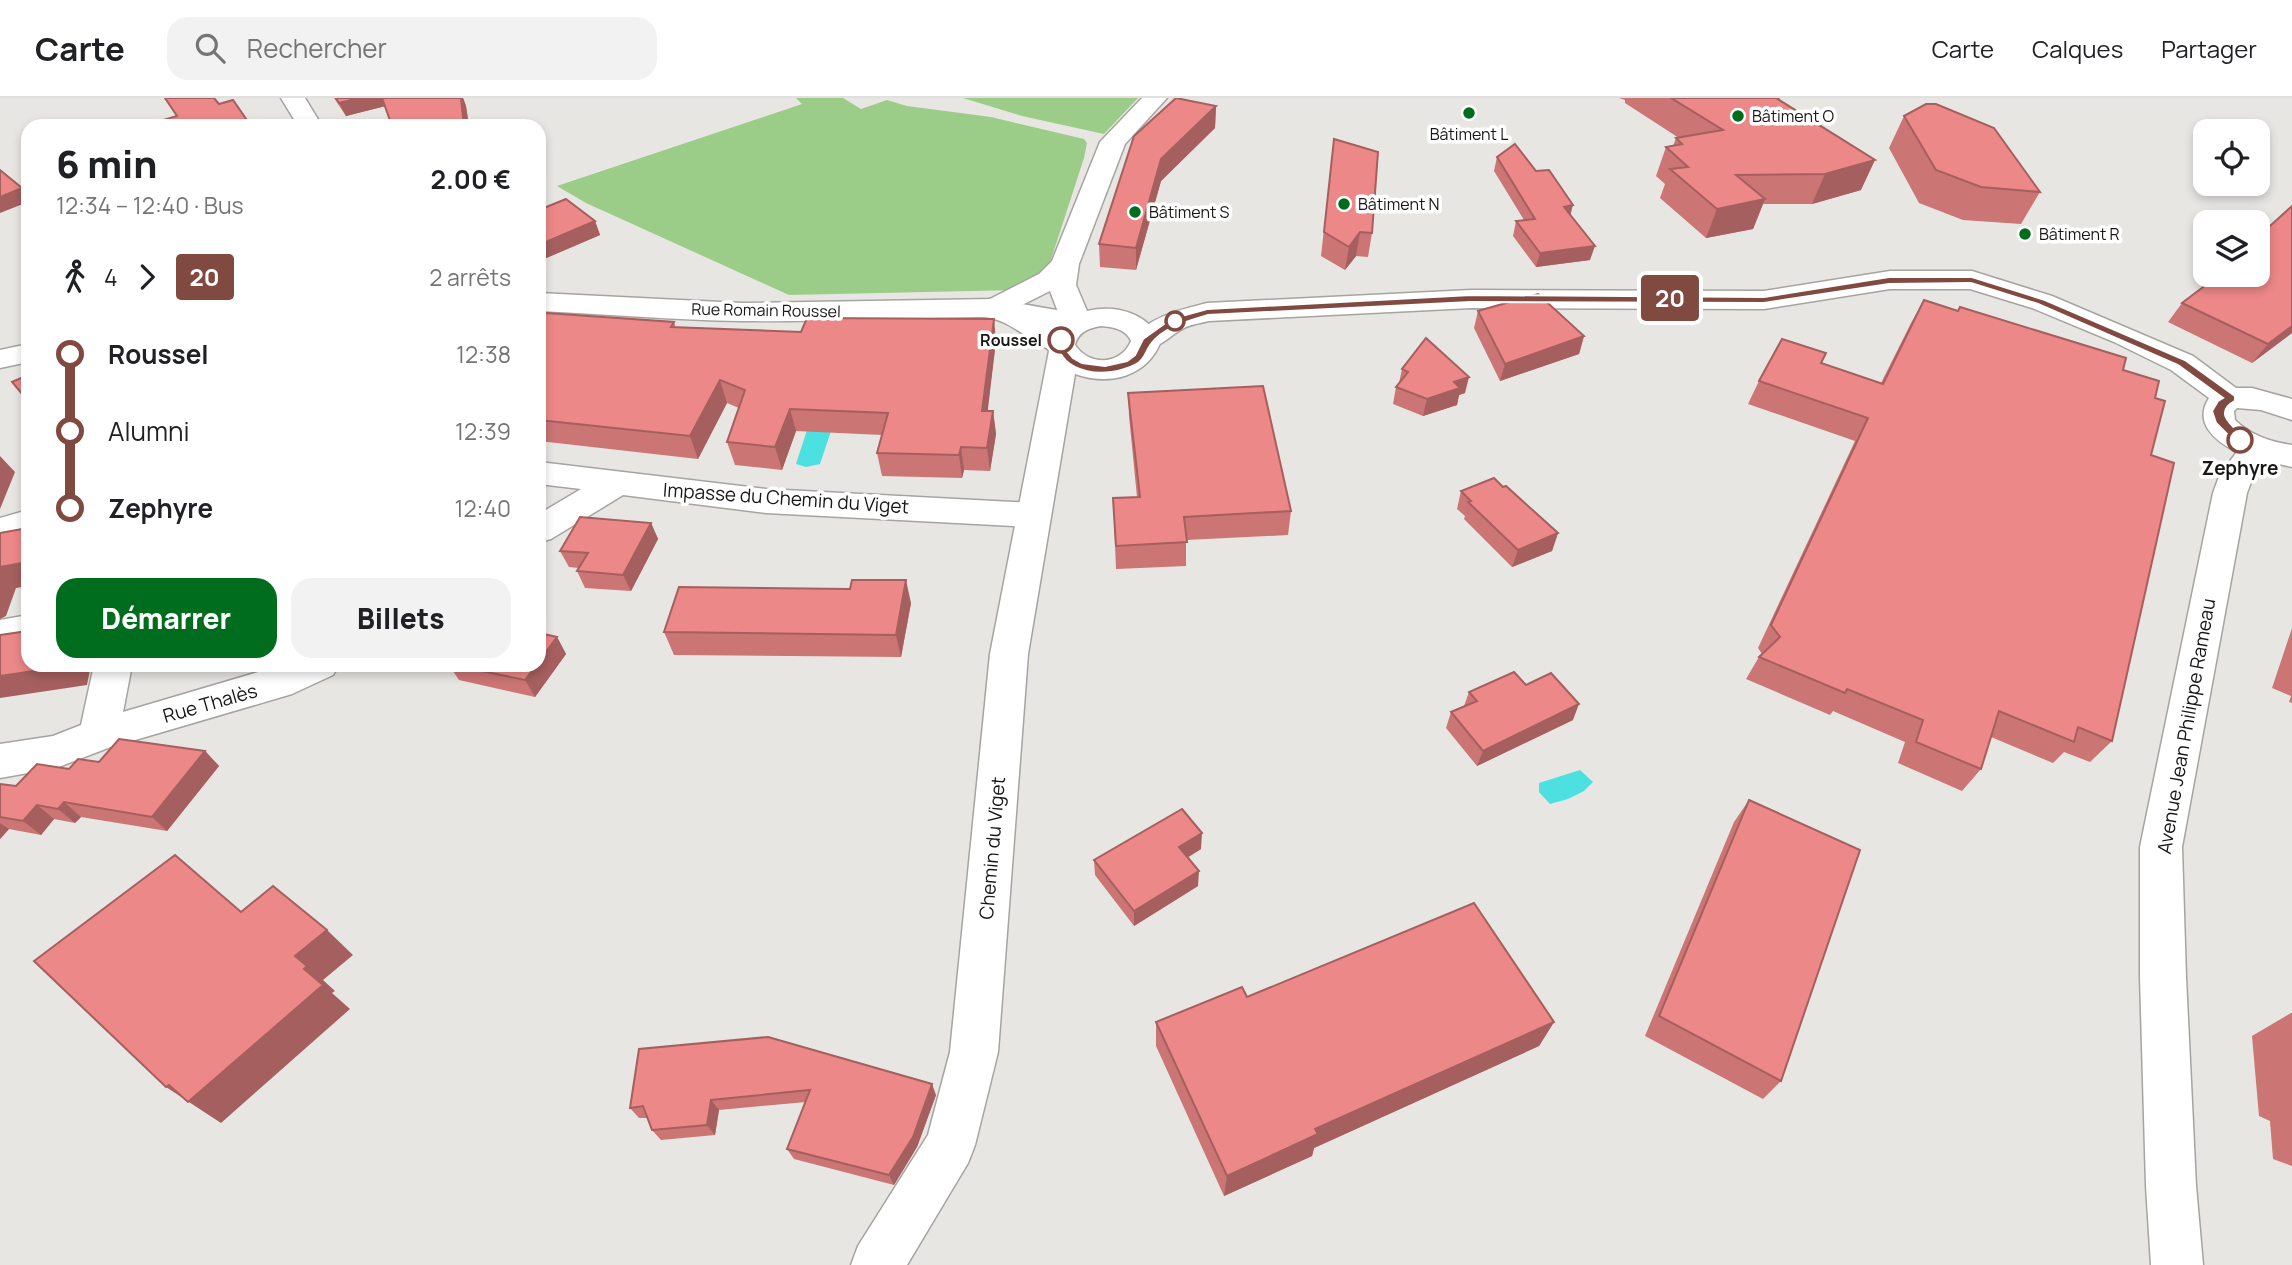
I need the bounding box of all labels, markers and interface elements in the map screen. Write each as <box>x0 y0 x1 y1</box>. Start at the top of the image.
search box <box>167 17 657 80</box>
text: Carte <box>35 26 125 71</box>
icon: search <box>191 29 229 67</box>
text: Rechercher <box>247 30 387 66</box>
text: Carte <box>1932 32 1994 65</box>
text: Calques <box>2032 32 2123 65</box>
text: Partager <box>2161 32 2257 65</box>
marker: Bâtiment L <box>1461 105 1477 121</box>
place label: Bâtiment O <box>1752 105 1835 127</box>
marker: Bâtiment O <box>1730 108 1746 124</box>
map controls <box>2193 119 2270 287</box>
button: locate <box>2193 119 2270 196</box>
place label: Bâtiment L <box>1430 123 1508 145</box>
text: 6 min <box>56 137 157 189</box>
text: 2.00 € <box>430 161 511 197</box>
text: 12:34 – 12:40 · Bus <box>56 189 244 221</box>
place label: Bâtiment N <box>1358 193 1440 215</box>
marker: Bâtiment N <box>1336 196 1352 212</box>
place label: Bâtiment S <box>1149 201 1230 223</box>
marker: Bâtiment S <box>1127 204 1143 220</box>
button: layers <box>2193 210 2270 287</box>
place label: Bâtiment R <box>2039 223 2120 245</box>
marker: Bâtiment R <box>2017 226 2033 242</box>
icon: walk <box>56 258 94 296</box>
icon: forward <box>128 258 166 296</box>
text: 20 <box>190 260 220 293</box>
text: 4 <box>104 261 118 293</box>
text: 2 arrêts <box>429 261 511 293</box>
line badge: 20 <box>1638 275 1702 321</box>
text: 20 <box>1655 281 1685 314</box>
street label: Rue Romain Roussel <box>691 298 841 322</box>
unlabelled marker <box>1165 311 1185 331</box>
marker: Roussel <box>1048 327 1074 353</box>
place label: Roussel <box>980 329 1042 351</box>
text: Roussel <box>108 336 209 372</box>
text: 12:38 <box>456 338 511 370</box>
text: Alumni <box>108 413 190 449</box>
text: 12:39 <box>455 415 511 447</box>
marker: Zephyre <box>2227 427 2253 453</box>
place label: Zephyre <box>2202 455 2278 481</box>
street label: Impasse du Chemin du Viget <box>662 476 910 520</box>
text: Zephyre <box>108 490 213 526</box>
text: 12:40 <box>454 492 511 524</box>
button: Démarrer <box>56 578 277 658</box>
button: Billets <box>291 578 511 658</box>
street label: Avenue Jean Philippe Rameau <box>2151 596 2221 856</box>
street label: Rue Thalès <box>160 677 260 729</box>
street label: Chemin du Viget <box>973 776 1011 920</box>

